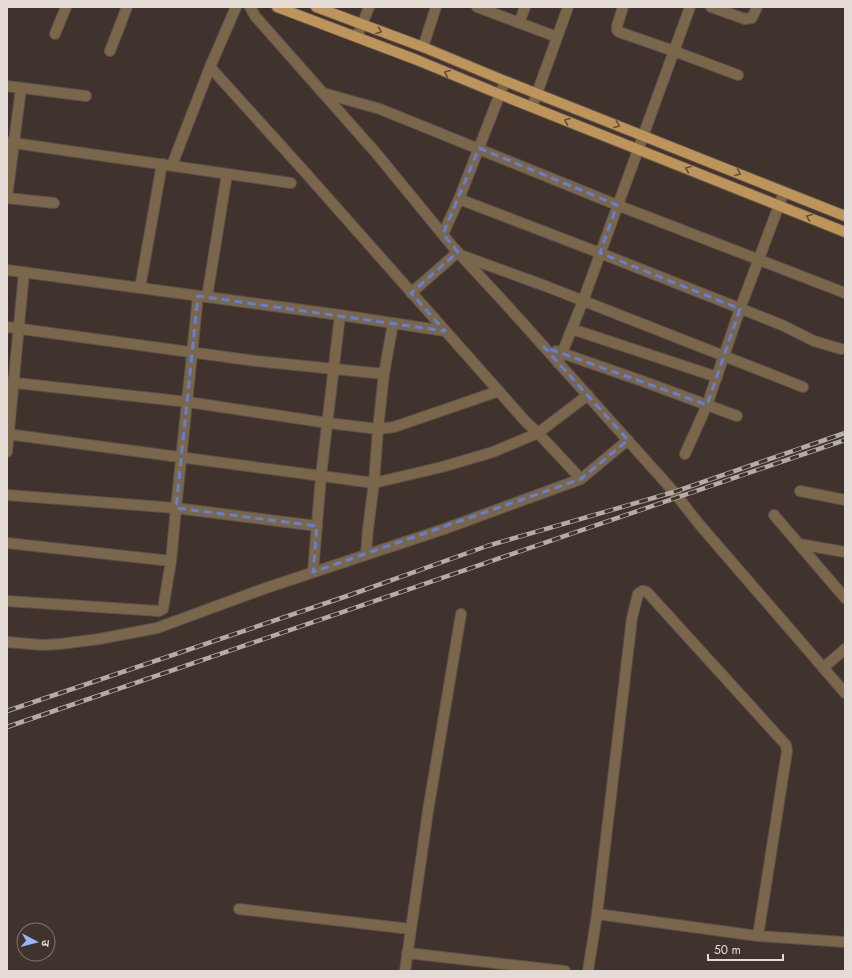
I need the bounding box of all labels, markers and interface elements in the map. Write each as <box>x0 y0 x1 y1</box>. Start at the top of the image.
one-way arrow <box>375 26 382 34</box>
one-way arrow <box>443 69 450 77</box>
one-way arrow <box>564 117 571 125</box>
one-way arrow <box>613 121 620 129</box>
one-way arrow <box>685 165 692 173</box>
one-way arrow <box>734 169 741 177</box>
one-way arrow <box>805 214 813 222</box>
north arrow <box>16 922 56 962</box>
scale bar <box>708 936 783 962</box>
text: उ <box>38 939 54 948</box>
text: 50 m <box>714 941 741 959</box>

